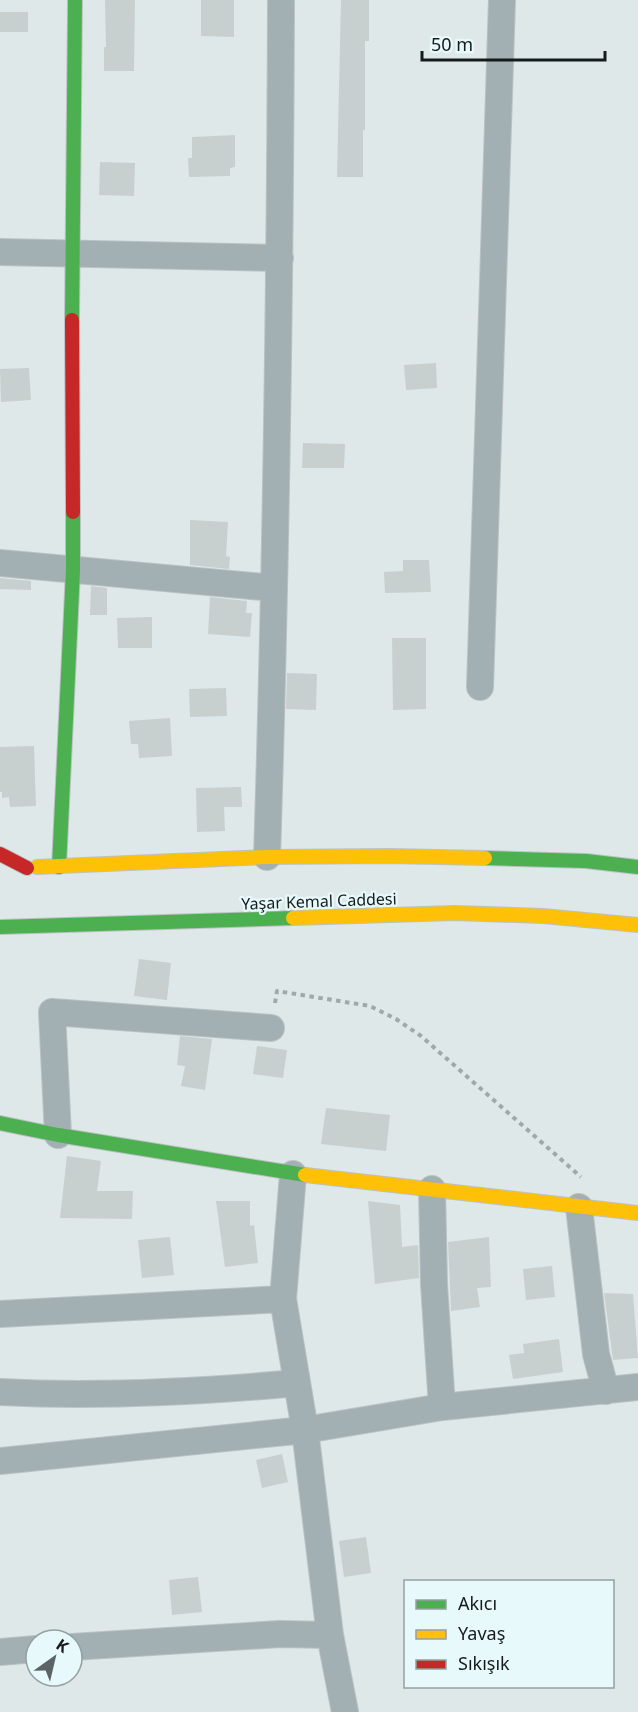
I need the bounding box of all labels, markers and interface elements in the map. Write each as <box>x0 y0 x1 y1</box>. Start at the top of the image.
scale bar <box>422 24 605 62</box>
text: 50 m <box>431 32 473 56</box>
street label: Yaşar Kemal Caddesi <box>241 887 397 915</box>
legend <box>404 1580 614 1688</box>
text: Akıcı <box>458 1591 497 1615</box>
text: Yavaş <box>458 1621 505 1645</box>
north arrow <box>24 1628 84 1688</box>
text: K <box>52 1633 73 1658</box>
text: Sıkışık <box>458 1651 510 1675</box>

